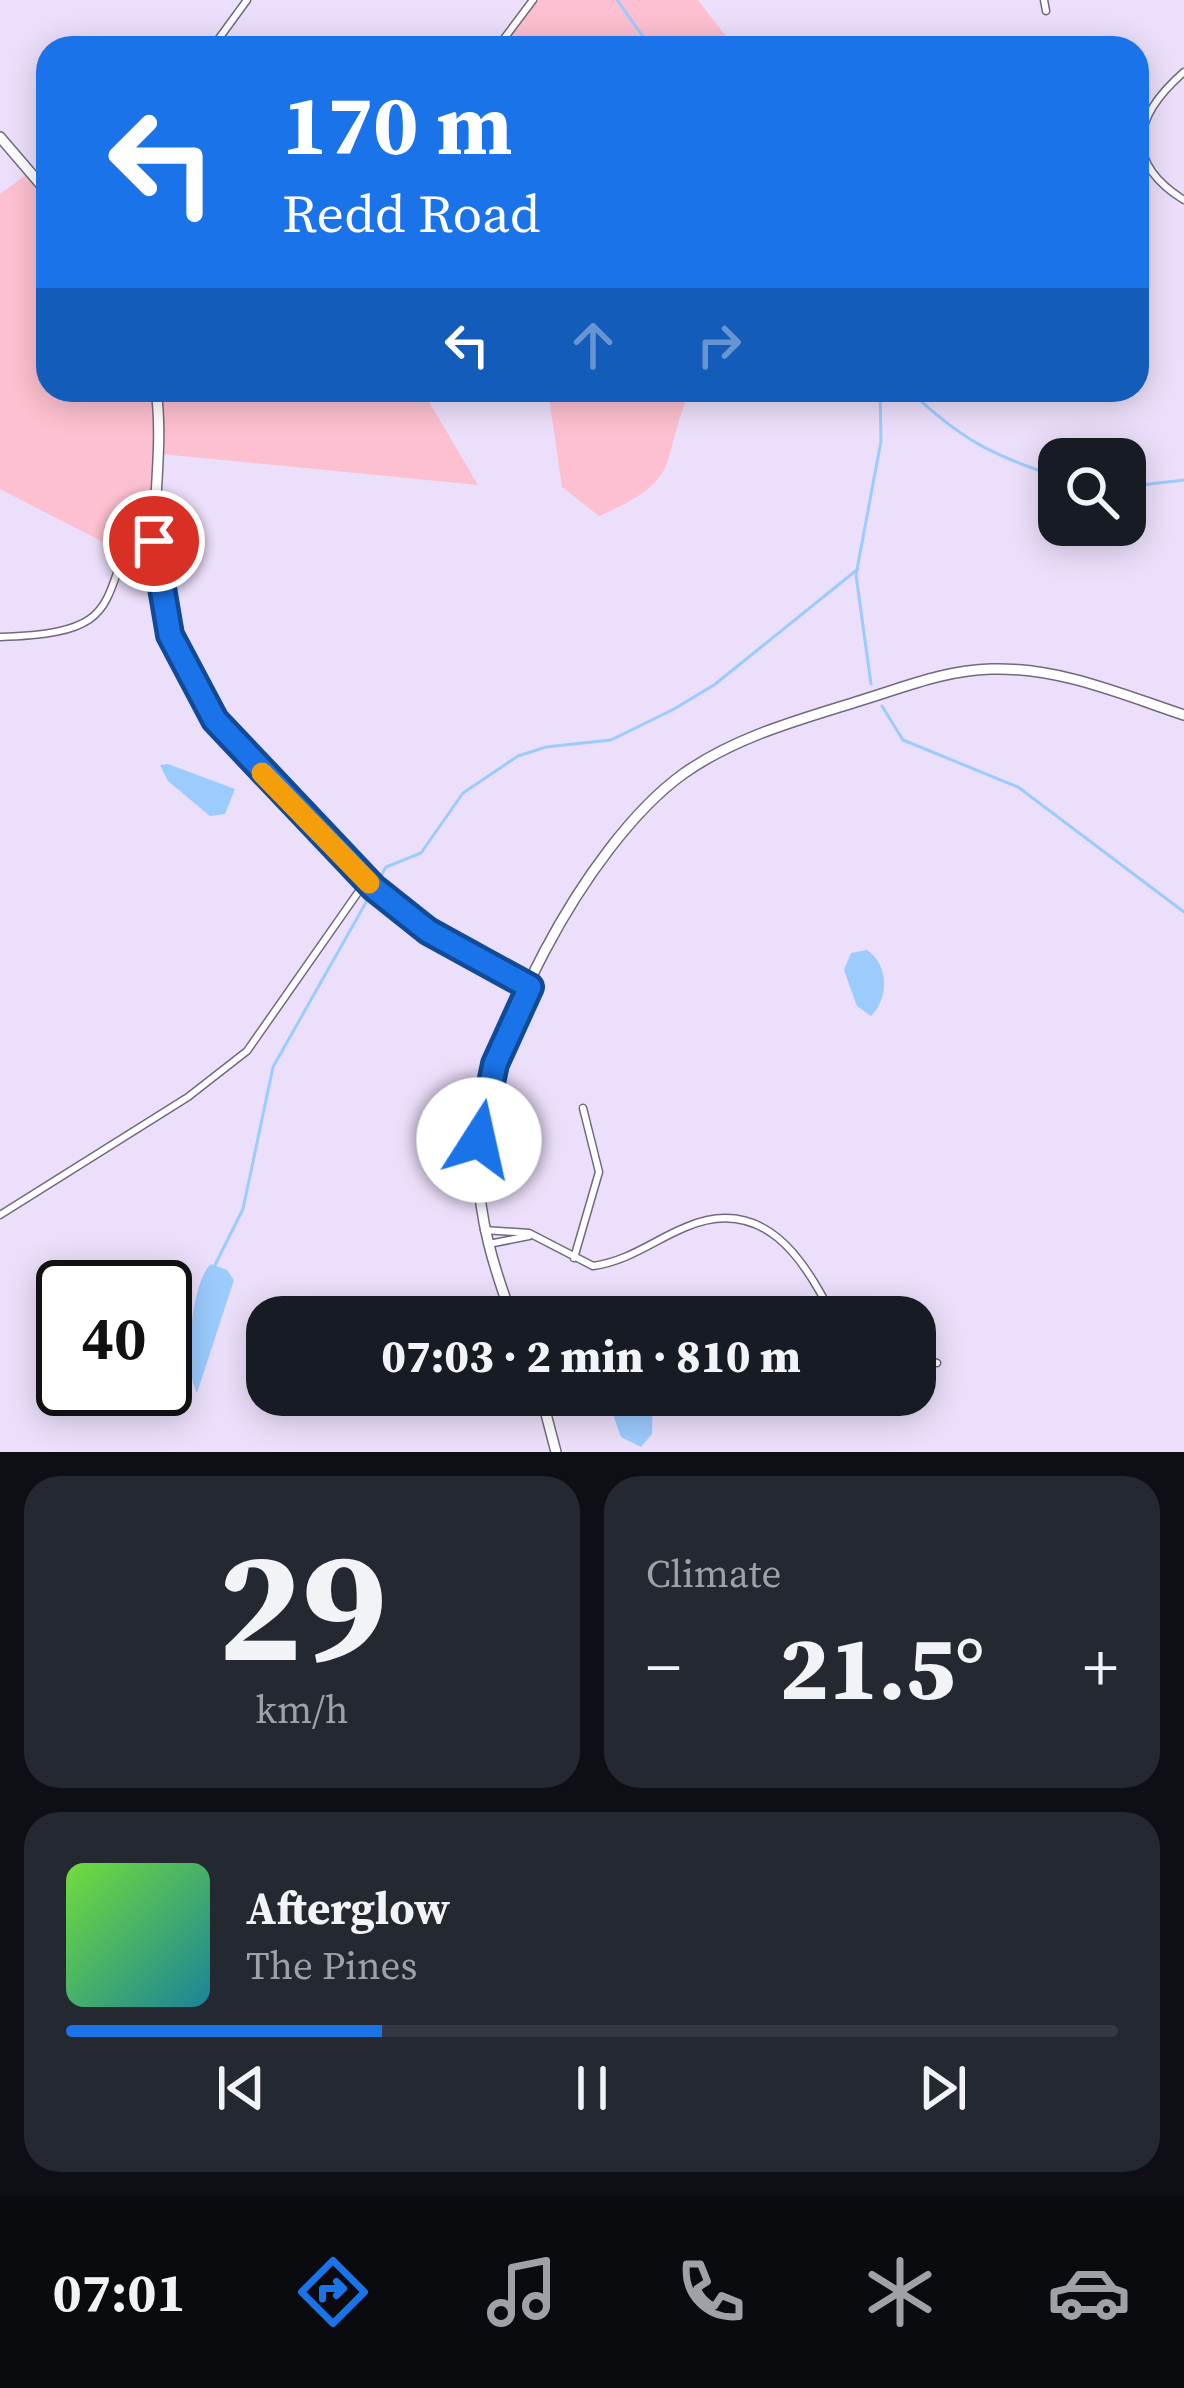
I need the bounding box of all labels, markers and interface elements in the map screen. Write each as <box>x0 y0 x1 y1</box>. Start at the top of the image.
text: 170 m <box>282 67 513 182</box>
icon: left <box>84 84 240 240</box>
text: Redd Road <box>282 176 540 250</box>
icon: left <box>434 312 500 378</box>
icon: ahead <box>560 312 626 378</box>
icon: right <box>686 312 752 378</box>
map controls <box>1038 438 1146 546</box>
button: search <box>1038 438 1146 546</box>
pin <box>103 490 205 592</box>
icon: arrive <box>121 508 187 574</box>
position arrow <box>416 1077 542 1203</box>
speed limit sign: 40 <box>36 1260 192 1416</box>
text: 07:03 · 2 min · 810 m <box>381 1325 801 1387</box>
text: 29 <box>217 1498 387 1712</box>
text: Climate <box>646 1547 781 1600</box>
text: 21.5° <box>779 1606 985 1729</box>
text: − <box>646 1622 681 1712</box>
text: + <box>1083 1622 1118 1712</box>
text: km/h <box>256 1683 348 1736</box>
text: Afterglow <box>246 1877 450 1939</box>
text: The Pines <box>246 1939 417 1992</box>
icon: previous <box>208 2055 274 2121</box>
icon: pause <box>559 2055 625 2121</box>
icon: next <box>910 2055 976 2121</box>
icon: directions <box>291 2250 375 2334</box>
icon: music <box>480 2250 564 2334</box>
icon: phone <box>669 2250 753 2334</box>
icon: climate <box>858 2250 942 2334</box>
icon: car <box>1047 2250 1131 2334</box>
text: 07:01 <box>53 2255 186 2329</box>

